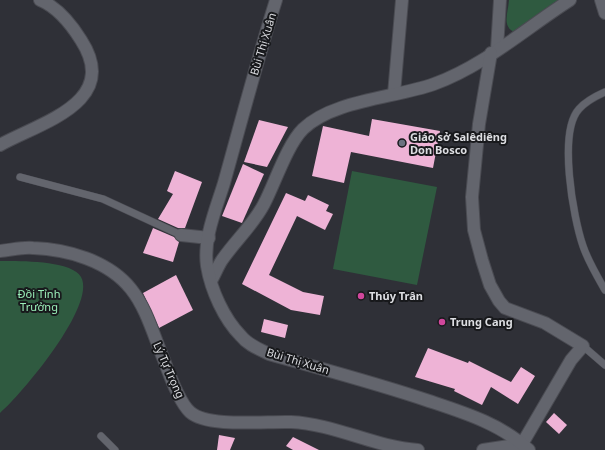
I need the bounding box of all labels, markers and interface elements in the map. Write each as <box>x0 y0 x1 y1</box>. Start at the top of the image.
street label: Bùi Thị Xuân <box>246 11 279 77</box>
place label: Giáo sở Salêdiêng Don Bosco <box>410 129 507 157</box>
marker: Giáo sở Salêdiêng Don Bosco <box>397 138 407 148</box>
park label: Đồi Tỉnh Trưởng <box>18 286 60 314</box>
place label: Thúy Trân <box>369 288 423 303</box>
marker: Thúy Trân <box>356 291 366 301</box>
place label: Trung Cang <box>450 314 513 329</box>
marker: Trung Cang <box>437 317 447 327</box>
street label: Lý Tự Trọng <box>150 339 189 400</box>
street label: Bùi Thị Xuân <box>265 344 331 377</box>

